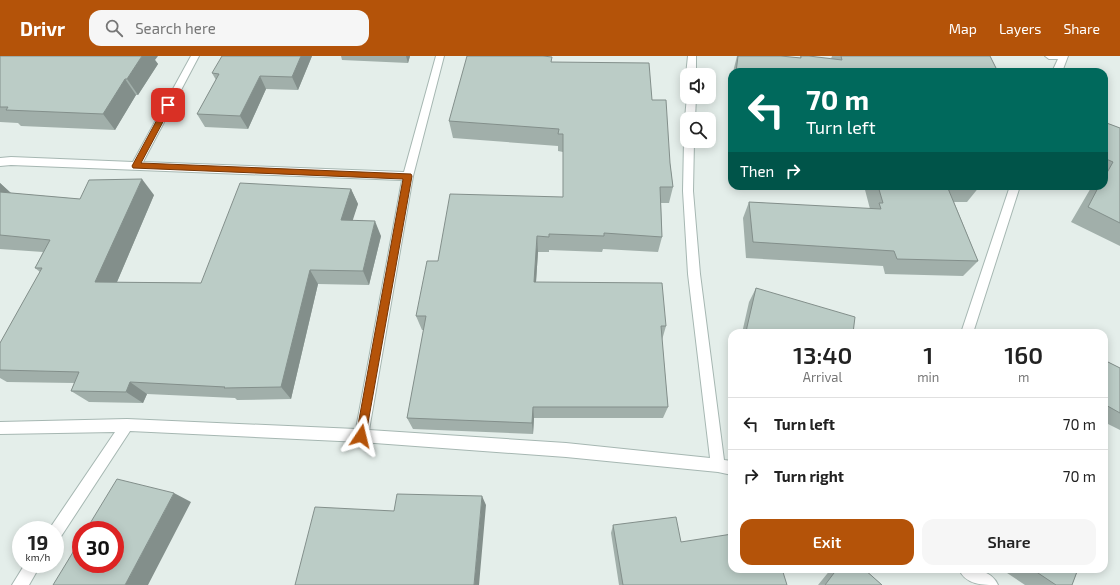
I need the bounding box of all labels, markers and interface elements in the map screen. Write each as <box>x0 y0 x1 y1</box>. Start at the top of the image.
search box <box>89 10 369 46</box>
text: Drivr <box>20 17 65 40</box>
icon: search <box>103 17 125 39</box>
text: Search here <box>135 19 216 37</box>
text: Map <box>949 20 977 37</box>
text: Layers <box>999 20 1041 37</box>
text: Share <box>1063 20 1100 37</box>
map controls <box>680 68 716 148</box>
button: sound <box>680 68 716 104</box>
text: 70 m <box>806 82 869 116</box>
icon: left <box>740 84 792 136</box>
pin <box>151 88 185 122</box>
icon: arrive <box>157 94 179 116</box>
button: search <box>680 112 716 148</box>
text: Turn left <box>806 116 876 138</box>
icon: right <box>782 160 804 182</box>
text: Then <box>740 162 774 180</box>
text: 13:40 <box>793 340 852 369</box>
text: 1 <box>923 340 933 369</box>
text: 160 <box>1004 340 1043 369</box>
text: Arrival <box>803 369 842 385</box>
text: min <box>917 369 939 385</box>
text: m <box>1018 369 1029 385</box>
icon: left <box>740 413 762 435</box>
position arrow <box>340 415 382 457</box>
text: Turn left <box>774 415 835 433</box>
text: 70 m <box>1063 415 1096 433</box>
icon: right <box>740 465 762 487</box>
text: Turn right <box>774 467 844 485</box>
text: 70 m <box>1063 467 1096 485</box>
button: Exit <box>740 519 914 565</box>
button: Share <box>922 519 1096 565</box>
speed limit sign: 30 <box>72 521 124 573</box>
text: 19 <box>28 530 48 554</box>
text: km/h <box>26 551 50 563</box>

